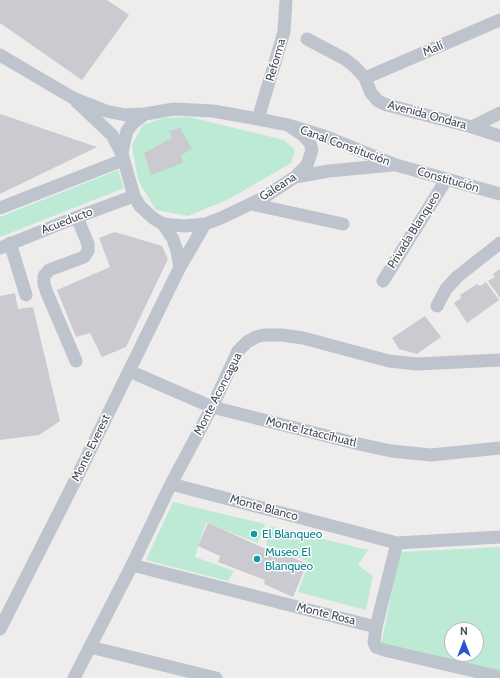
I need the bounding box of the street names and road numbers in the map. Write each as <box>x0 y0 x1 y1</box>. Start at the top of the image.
street label: Reforma <box>263 37 289 83</box>
street label: Malí <box>421 38 445 60</box>
street label: Avenida Ondara <box>386 98 468 132</box>
street label: Canal Constitución <box>298 123 392 169</box>
street label: Constitución <box>415 164 481 196</box>
street label: Galeana <box>257 170 299 204</box>
street label: Privada Blanqueo <box>385 189 443 271</box>
street label: Acueducto <box>39 205 95 237</box>
street label: Monte Aconcagua <box>191 350 245 438</box>
street label: Monte Everest <box>69 412 113 484</box>
street label: Monte Iztaccíhuatl <box>264 414 358 450</box>
street label: Monte Blanco <box>228 492 300 524</box>
street label: Monte Rosa <box>295 600 357 628</box>

